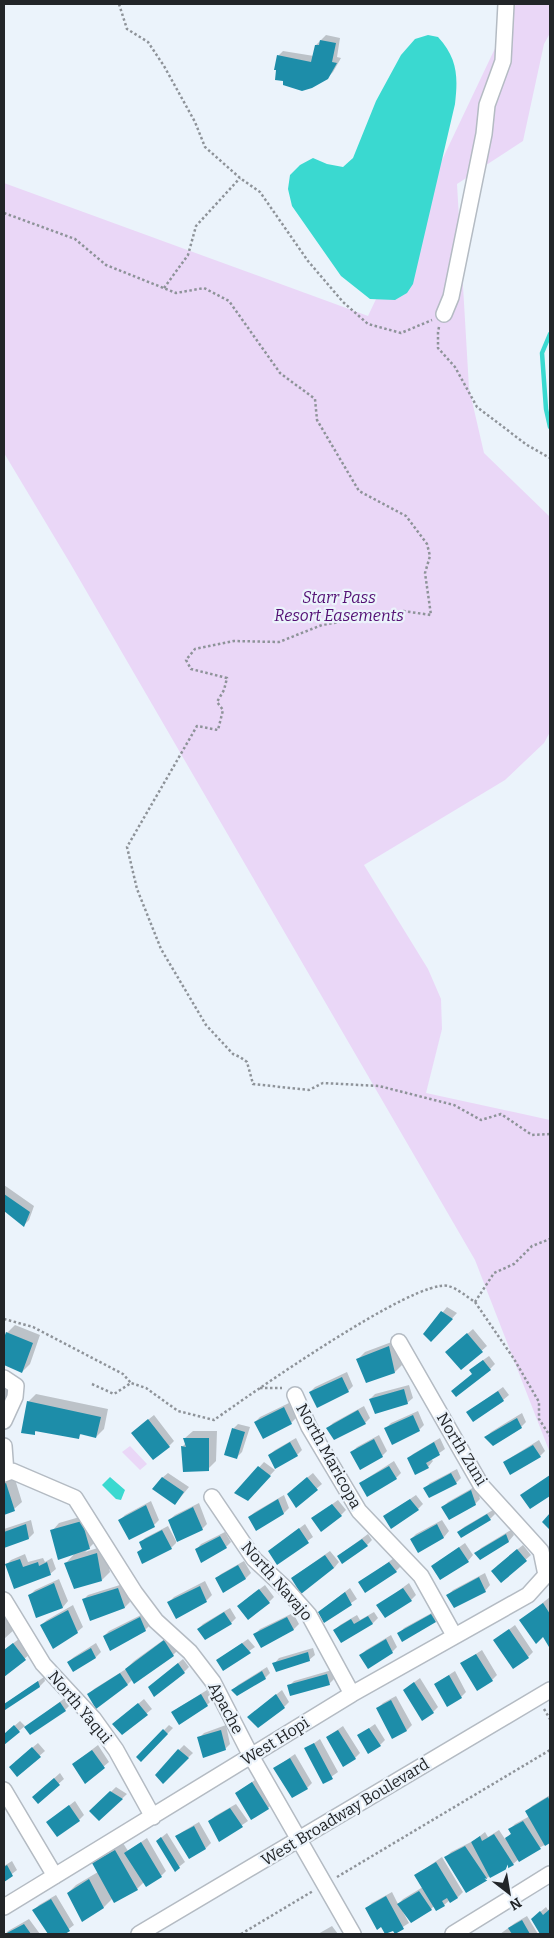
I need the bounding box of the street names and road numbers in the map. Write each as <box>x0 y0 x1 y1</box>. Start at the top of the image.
street label: North Maricopa <box>292 1400 366 1512</box>
street label: North Zuni <box>433 1409 491 1489</box>
street label: North Navajo <box>237 1538 317 1624</box>
street label: North Yaqui <box>44 1667 116 1747</box>
street label: Apache <box>204 1679 248 1737</box>
street label: West Hopi <box>237 1713 313 1769</box>
street label: West Broadway Boulevard <box>258 1754 433 1870</box>

